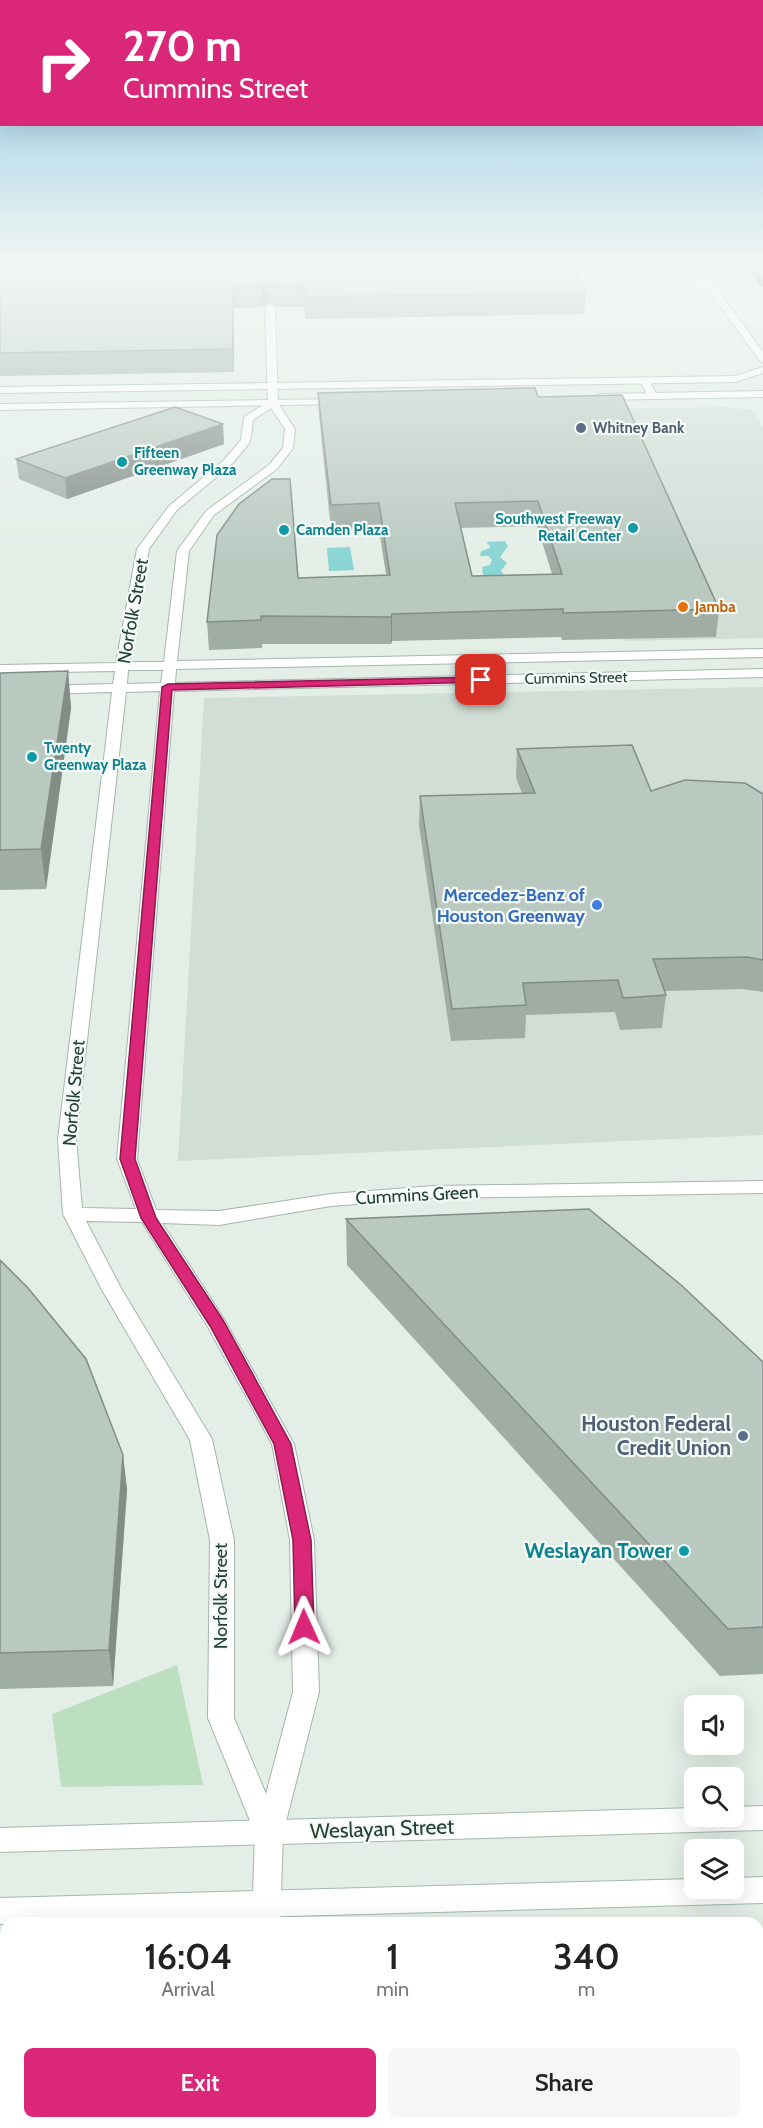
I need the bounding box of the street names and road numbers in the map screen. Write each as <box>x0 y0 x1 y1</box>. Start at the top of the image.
street label: Norfolk Street <box>113 557 153 665</box>
street label: Cummins Street <box>524 668 628 688</box>
street label: Norfolk Street <box>58 1039 90 1147</box>
street label: Cummins Green <box>355 1181 479 1209</box>
street label: Norfolk Street <box>210 1543 232 1649</box>
street label: Weslayan Street <box>310 1813 454 1844</box>

